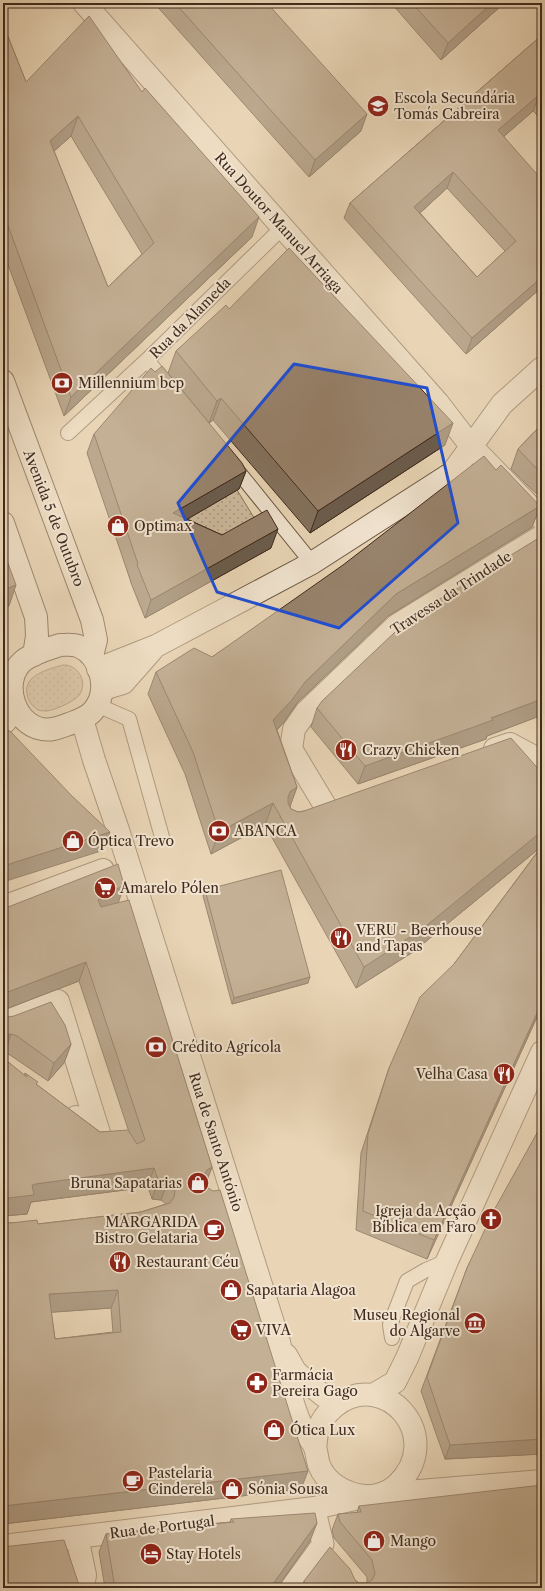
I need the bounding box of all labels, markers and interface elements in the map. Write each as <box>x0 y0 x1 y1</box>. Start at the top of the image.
place label: Escola Secundária Tomás Cabreira <box>394 89 516 123</box>
school or university icon: Escola Secundária Tomás Cabreira <box>365 93 391 119</box>
street label: Rua Doutor Manuel Arriaga <box>211 149 348 298</box>
street label: Rua da Alameda <box>146 273 235 362</box>
bank icon: Millennium bcp <box>49 370 75 396</box>
place label: Millennium bcp <box>78 374 184 392</box>
street label: Avenida 5 de Outubro <box>19 446 88 589</box>
shop icon: Optimax <box>105 513 131 539</box>
place label: Optimax <box>134 517 193 535</box>
street label: Travessa da Trindade <box>387 547 515 639</box>
restaurant icon: Crazy Chicken <box>333 737 359 763</box>
place label: Crazy Chicken <box>362 741 460 759</box>
bank icon: ABANCA <box>206 818 232 844</box>
place label: ABANCA <box>233 822 297 840</box>
shop icon: Óptica Trevo <box>60 828 86 854</box>
place label: Óptica Trevo <box>88 831 174 850</box>
supermarket icon: Amarelo Pólen <box>92 875 118 901</box>
place label: Amarelo Pólen <box>119 879 219 897</box>
place label: VERU - Beerhouse and Tapas <box>355 921 482 955</box>
restaurant icon: VERU - Beerhouse and Tapas <box>328 925 354 951</box>
bank icon: Crédito Agrícola <box>143 1034 169 1060</box>
place label: Crédito Agrícola <box>172 1038 282 1056</box>
restaurant icon: Velha Casa <box>491 1061 517 1087</box>
place label: Velha Casa <box>415 1065 489 1083</box>
street label: Rua de Santo António <box>185 1070 247 1214</box>
shop icon: Bruna Sapatarias <box>185 1170 211 1196</box>
place label: Bruna Sapatarias <box>70 1174 182 1192</box>
place label: Igreja da Acção Bíblica em Faro <box>372 1202 476 1236</box>
church icon: Igreja da Acção Bíblica em Faro <box>478 1206 504 1232</box>
place label: MARGARIDA Bistro Gelataria <box>94 1213 199 1247</box>
cafe icon: MARGARIDA Bistro Gelataria <box>201 1217 227 1243</box>
restaurant icon: Restaurant Céu <box>107 1249 133 1275</box>
place label: Restaurant Céu <box>136 1253 239 1271</box>
shop icon: Sapataria Alagoa <box>218 1277 244 1303</box>
place label: Sapataria Alagoa <box>246 1281 356 1299</box>
place label: Museu Regional do Algarve <box>353 1306 460 1340</box>
museum icon: Museu Regional do Algarve <box>462 1310 488 1336</box>
supermarket icon: VIVA <box>228 1317 254 1343</box>
place label: VIVA <box>255 1321 291 1339</box>
place label: Farmácia Pereira Gago <box>272 1366 358 1400</box>
pharmacy icon: Farmácia Pereira Gago <box>244 1370 270 1396</box>
shop icon: Ótica Lux <box>261 1417 287 1443</box>
place label: Ótica Lux <box>290 1420 356 1439</box>
place label: Pastelaria Cinderela <box>148 1464 214 1498</box>
cafe icon: Pastelaria Cinderela <box>120 1468 146 1494</box>
shop icon: Sónia Sousa <box>219 1476 245 1502</box>
place label: Sónia Sousa <box>248 1480 329 1498</box>
street label: Rua de Portugal <box>108 1512 216 1542</box>
shop icon: Mango <box>361 1528 387 1554</box>
place label: Mango <box>390 1532 436 1550</box>
hotel icon: Stay Hotels <box>138 1541 164 1567</box>
place label: Stay Hotels <box>166 1545 241 1563</box>

